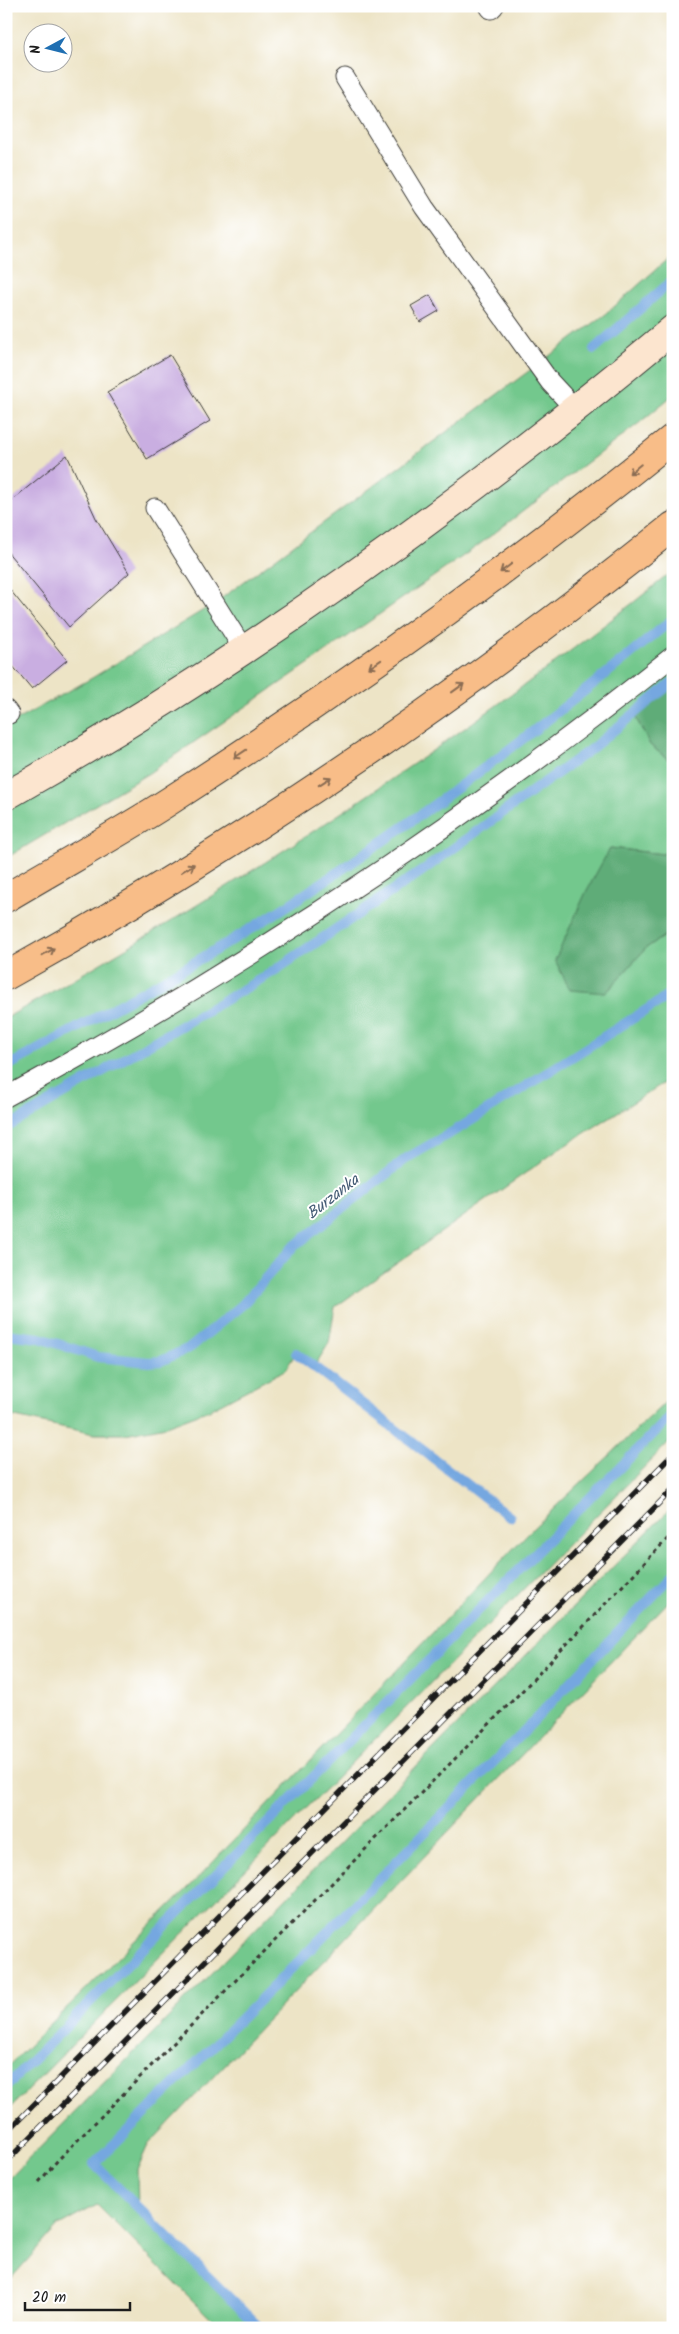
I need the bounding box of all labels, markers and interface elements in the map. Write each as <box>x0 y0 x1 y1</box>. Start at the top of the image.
north arrow <box>22 22 72 72</box>
text: N <box>25 44 48 55</box>
one-way arrow <box>629 463 642 474</box>
one-way arrow <box>500 563 513 574</box>
one-way arrow <box>368 659 382 669</box>
one-way arrow <box>451 683 465 693</box>
one-way arrow <box>233 749 247 759</box>
one-way arrow <box>317 775 331 785</box>
one-way arrow <box>180 863 194 873</box>
one-way arrow <box>41 946 55 956</box>
water label: Burzanka <box>301 1167 366 1226</box>
scale bar <box>25 2279 130 2311</box>
text: 20 m <box>32 2286 66 2310</box>

